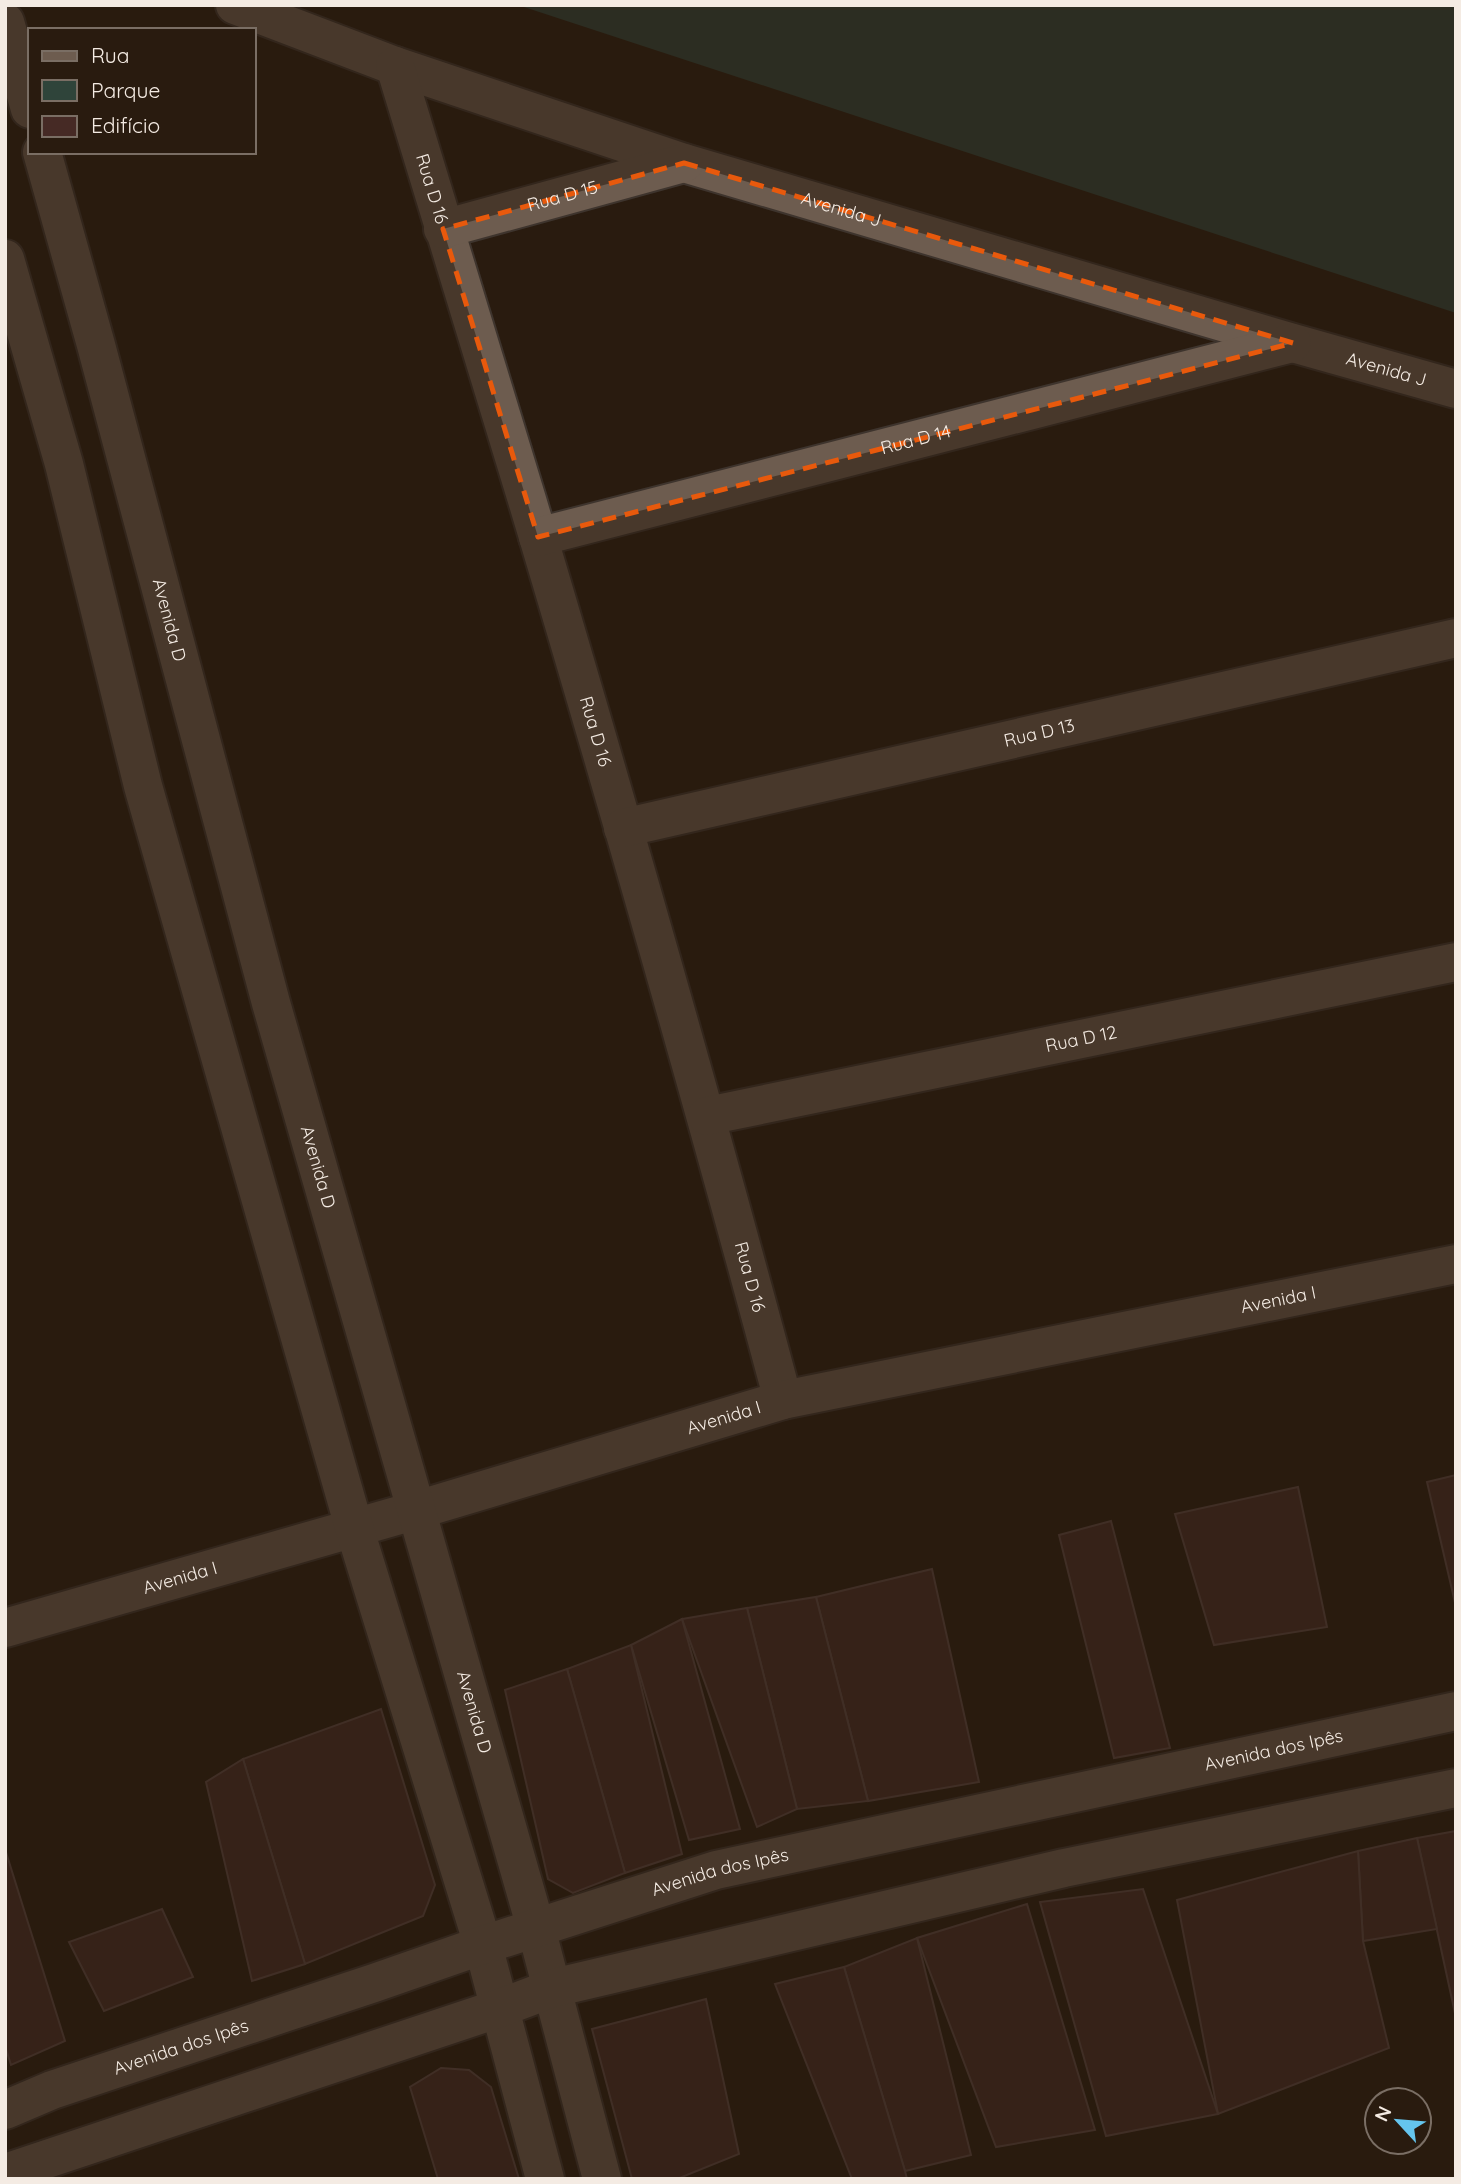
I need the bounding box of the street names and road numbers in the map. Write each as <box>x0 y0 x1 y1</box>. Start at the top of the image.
street label: Rua D 16 <box>411 151 454 227</box>
street label: Rua D 15 <box>525 175 600 216</box>
street label: Avenida J <box>799 186 884 232</box>
street label: Avenida J <box>1344 347 1429 391</box>
street label: Rua D 14 <box>878 419 953 459</box>
street label: Avenida D <box>148 576 192 664</box>
street label: Rua D 16 <box>575 693 617 770</box>
street label: Rua D 13 <box>1002 713 1077 752</box>
street label: Rua D 12 <box>1043 1020 1119 1057</box>
street label: Avenida D <box>296 1123 341 1211</box>
street label: Rua D 16 <box>730 1239 771 1315</box>
street label: Avenida I <box>1238 1281 1318 1318</box>
street label: Avenida I <box>684 1395 764 1439</box>
street label: Avenida I <box>140 1556 220 1599</box>
street label: Avenida D <box>452 1668 497 1756</box>
street label: Avenida dos Ipês <box>1202 1724 1345 1776</box>
street label: Avenida dos Ipês <box>648 1843 791 1901</box>
street label: Avenida dos Ipês <box>110 2014 251 2080</box>

